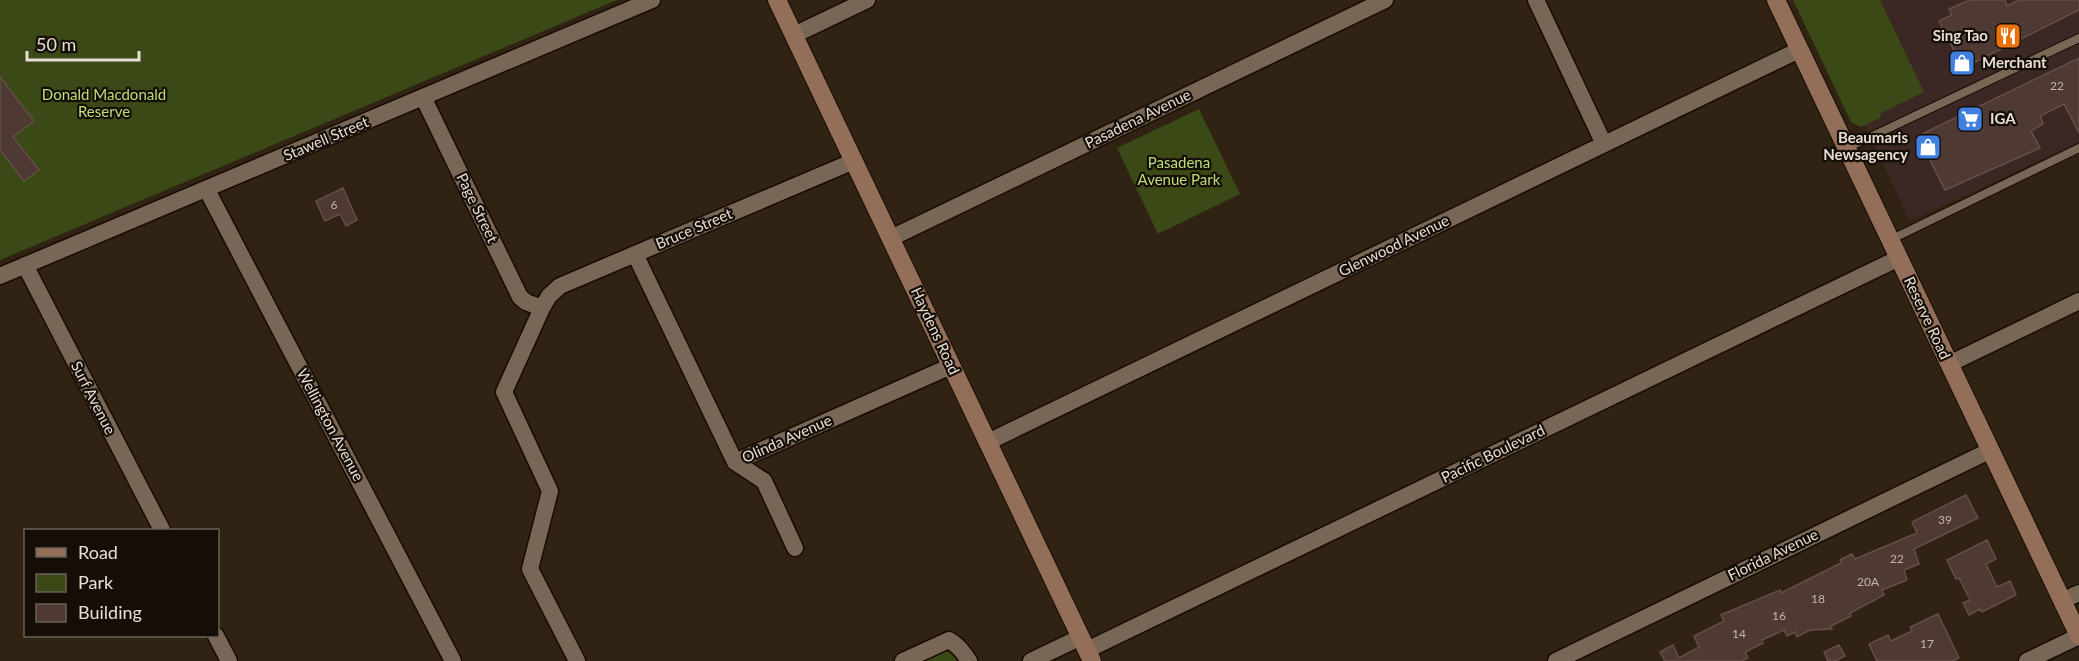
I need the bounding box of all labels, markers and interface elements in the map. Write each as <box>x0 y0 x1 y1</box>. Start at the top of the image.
restaurant icon: Sing Tao <box>1993 21 2023 51</box>
scale bar <box>27 24 140 62</box>
place label: Sing Tao <box>1933 26 1988 44</box>
text: 50 m <box>36 33 76 55</box>
shop icon: Merchant <box>1947 48 1977 78</box>
place label: Merchant <box>1982 53 2047 71</box>
house number: 22 <box>2050 78 2064 93</box>
park label: Donald Macdonald Reserve <box>42 85 166 120</box>
street label: Pasadena Avenue <box>1082 85 1193 151</box>
supermarket icon: IGA <box>1955 104 1985 134</box>
place label: IGA <box>1990 109 2016 127</box>
street label: Stawell Street <box>280 112 371 164</box>
place label: Beaumaris Newsagency <box>1823 128 1908 163</box>
shop icon: Beaumaris Newsagency <box>1913 132 1943 162</box>
park label: Pasadena Avenue Park <box>1138 153 1221 188</box>
street label: Page Street <box>453 170 503 246</box>
house number: 6 <box>331 197 338 212</box>
street label: Bruce Street <box>653 204 735 252</box>
street label: Glenwood Avenue <box>1335 211 1452 280</box>
street label: Reserve Road <box>1901 273 1955 362</box>
street label: Haydens Road <box>908 284 964 377</box>
street label: Surf Avenue <box>68 358 120 437</box>
street label: Wellington Avenue <box>294 365 368 484</box>
street label: Olinda Avenue <box>739 410 834 466</box>
street label: Pacific Boulevard <box>1438 420 1547 486</box>
house number: 39 <box>1938 512 1952 527</box>
street label: Florida Avenue <box>1724 524 1821 584</box>
legend <box>24 529 219 637</box>
text: Road <box>78 541 118 563</box>
house number: 22 <box>1890 551 1904 566</box>
text: Park <box>78 571 114 593</box>
house number: 20A <box>1857 574 1880 589</box>
house number: 18 <box>1811 591 1825 606</box>
text: Building <box>78 601 142 623</box>
house number: 16 <box>1772 608 1786 623</box>
house number: 14 <box>1732 626 1746 641</box>
house number: 17 <box>1920 636 1934 651</box>

